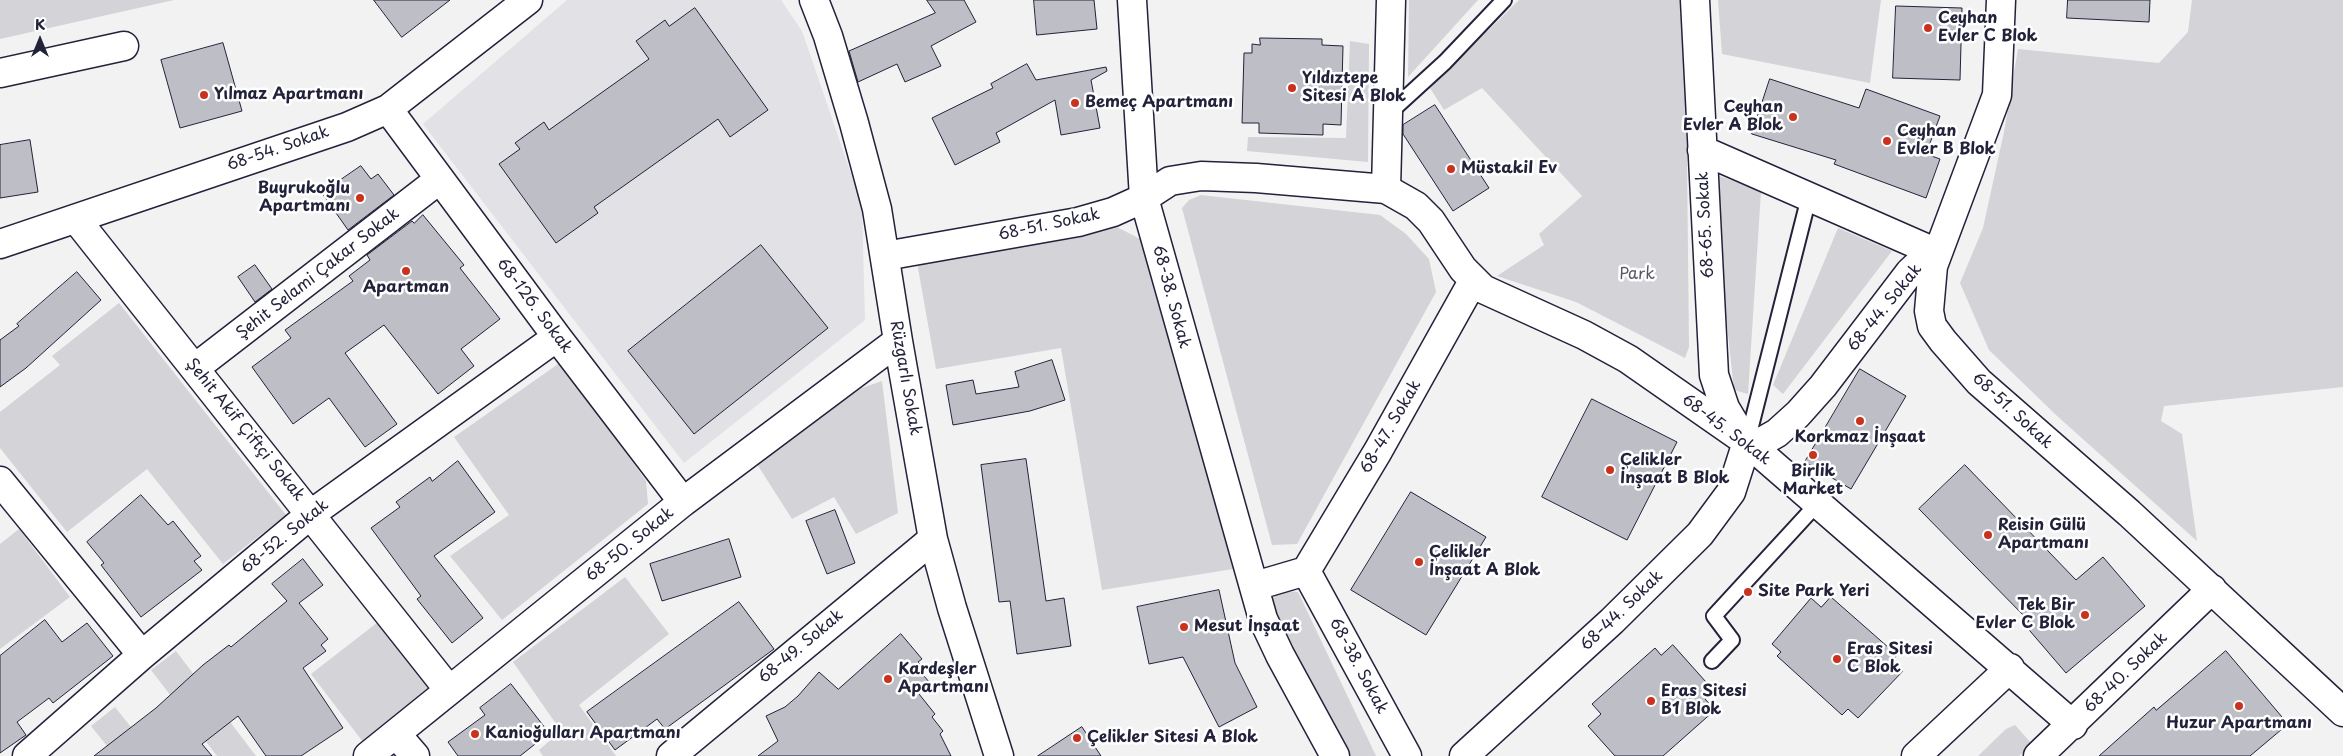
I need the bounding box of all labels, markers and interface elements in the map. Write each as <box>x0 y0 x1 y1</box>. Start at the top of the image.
place label: Ceyhan Evler C Blok <box>1938 9 2038 47</box>
text: K <box>35 14 45 35</box>
north arrow <box>15 15 65 65</box>
marker: Ceyhan Evler C Blok <box>1922 22 1934 34</box>
place label: Yıldıztepe Sitesi A Blok <box>1302 69 1406 107</box>
marker: Yıldıztepe Sitesi A Blok <box>1286 82 1298 94</box>
place label: Yılmaz Apartmanı <box>214 85 363 105</box>
marker: Yılmaz Apartmanı <box>198 89 210 101</box>
place label: Bemeç Apartmanı <box>1085 93 1233 113</box>
marker: Bemeç Apartmanı <box>1069 97 1081 109</box>
place label: Ceyhan Evler A Blok <box>1683 98 1783 136</box>
marker: Ceyhan Evler A Blok <box>1787 111 1799 123</box>
place label: Ceyhan Evler B Blok <box>1897 122 1995 160</box>
street label: 68-54. Sokak <box>224 123 332 175</box>
marker: Ceyhan Evler B Blok <box>1881 135 1893 147</box>
place label: Müstakil Ev <box>1461 159 1557 179</box>
marker: Müstakil Ev <box>1445 163 1457 175</box>
street label: 68-65. Sokak <box>1694 171 1718 279</box>
place label: Buyrukoğlu Apartmanı <box>258 179 350 217</box>
marker: Buyrukoğlu Apartmanı <box>354 192 366 204</box>
street label: Şehit Selami Çakar Sokak <box>233 204 403 344</box>
street label: 68-51. Sokak <box>997 205 1101 245</box>
street label: 68-38. Sokak <box>1148 243 1194 351</box>
street label: 68-126. Sokak <box>492 255 576 357</box>
street label: 68-44. Sokak <box>1844 260 1926 356</box>
marker: Apartman <box>400 265 412 277</box>
park label: Park <box>1619 265 1655 285</box>
place label: Apartman <box>363 278 449 298</box>
street label: Rüzgarlı Sokak <box>885 319 925 437</box>
street label: Şehit Akif Çiftçi Sokak <box>181 355 309 505</box>
street label: 68-51. Sokak <box>1968 369 2056 453</box>
street label: 68-47. Sokak <box>1356 377 1426 477</box>
street label: 68-45. Sokak <box>1678 390 1774 470</box>
marker: Korkmaz İnşaat <box>1854 415 1866 427</box>
place label: Korkmaz İnşaat <box>1794 428 1926 448</box>
marker: Birlik Market <box>1807 449 1819 461</box>
place label: Çelikler İnşaat B Blok <box>1620 451 1730 489</box>
place label: Birlik Market <box>1783 462 1843 500</box>
marker: Çelikler İnşaat B Blok <box>1604 464 1616 476</box>
street label: 68-52. Sokak <box>237 496 333 578</box>
street label: 68-50. Sokak <box>582 504 678 586</box>
place label: Reisin Gülü Apartmanı <box>1998 516 2089 554</box>
marker: Reisin Gülü Apartmanı <box>1982 529 1994 541</box>
place label: Çelikler İnşaat A Blok <box>1429 543 1540 581</box>
marker: Çelikler İnşaat A Blok <box>1413 556 1425 568</box>
street label: 68-44. Sokak <box>1577 567 1667 655</box>
place label: Site Park Yeri <box>1758 582 1869 602</box>
marker: Site Park Yeri <box>1742 586 1754 598</box>
place label: Tek Bir Evler C Blok <box>1975 596 2075 634</box>
street label: 68-49. Sokak <box>755 606 847 688</box>
marker: Tek Bir Evler C Blok <box>2079 609 2091 621</box>
street label: 68-38. Sokak <box>1325 615 1391 717</box>
place label: Mesut İnşaat <box>1194 617 1300 637</box>
marker: Mesut İnşaat <box>1178 621 1190 633</box>
street label: 68-40. Sokak <box>2080 628 2172 718</box>
place label: Eras Sitesi C Blok <box>1847 640 1933 678</box>
marker: Eras Sitesi C Blok <box>1831 653 1843 665</box>
place label: Kardeşler Apartmanı <box>898 660 989 698</box>
marker: Kardeşler Apartmanı <box>882 673 894 685</box>
place label: Eras Sitesi B1 Blok <box>1661 682 1747 720</box>
marker: Eras Sitesi B1 Blok <box>1645 695 1657 707</box>
marker: Huzur Apartmanı <box>2233 700 2245 712</box>
place label: Huzur Apartmanı <box>2166 714 2312 734</box>
place label: Kanioğulları Apartmanı <box>485 724 680 744</box>
marker: Kanioğulları Apartmanı <box>469 728 481 740</box>
place label: Çelikler Sitesi A Blok <box>1087 728 1258 748</box>
marker: Çelikler Sitesi A Blok <box>1071 732 1083 744</box>

